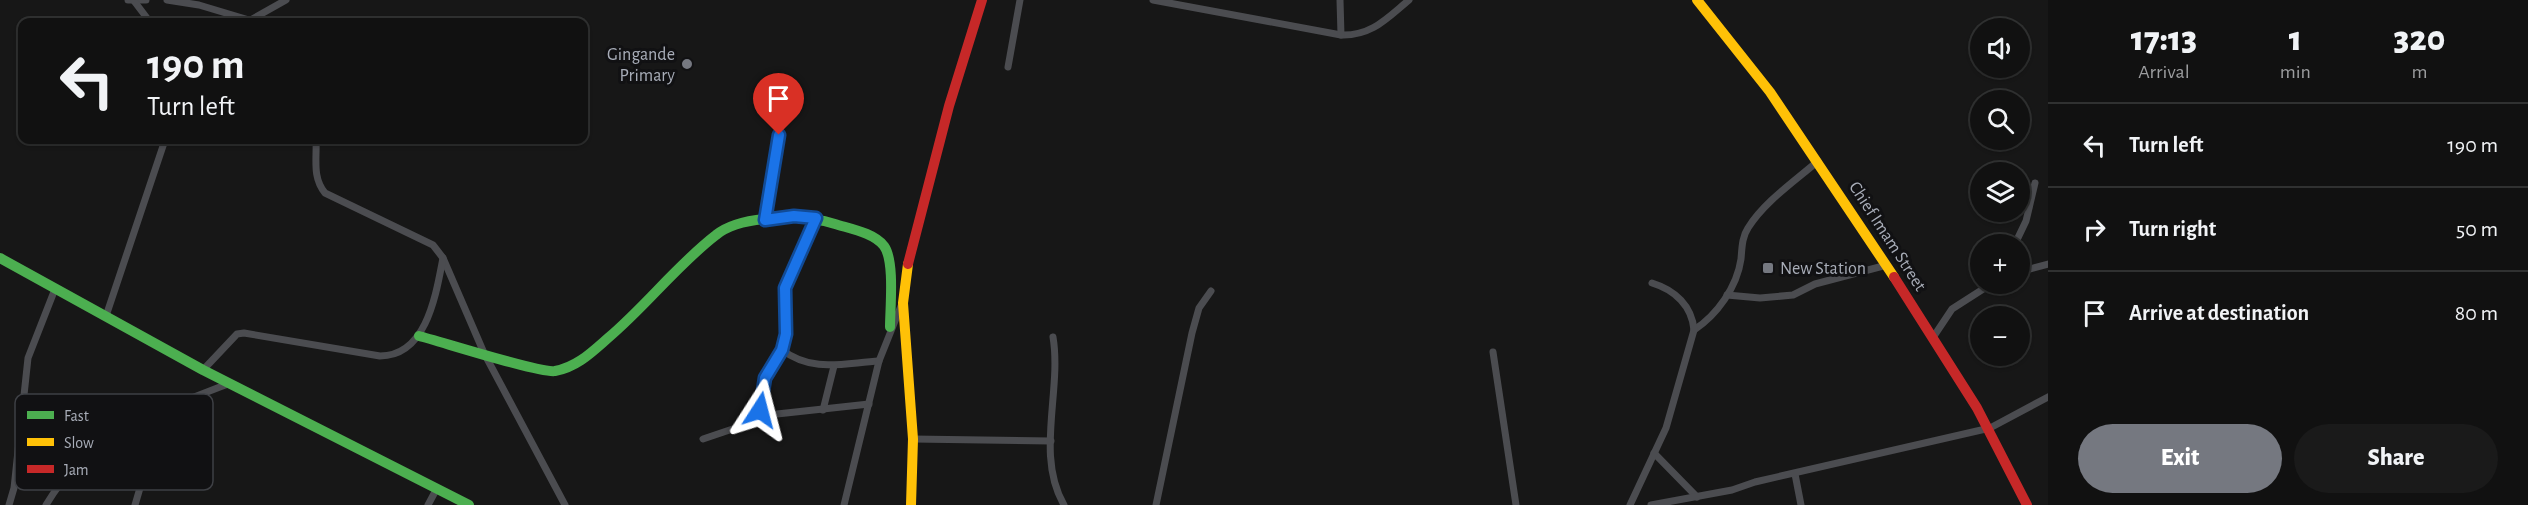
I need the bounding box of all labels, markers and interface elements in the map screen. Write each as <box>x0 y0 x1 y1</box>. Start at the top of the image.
map controls <box>1970 18 2030 366</box>
button: sound <box>1970 18 2030 78</box>
text: 17:13 <box>2131 21 2197 57</box>
text: 1 <box>2289 21 2302 57</box>
text: 320 <box>2394 21 2445 57</box>
icon: left <box>48 42 126 120</box>
text: 190 m <box>147 44 245 86</box>
place label: Gingande Primary <box>607 46 675 85</box>
marker: Gingande Primary <box>680 57 694 71</box>
text: Arrival <box>2138 62 2190 82</box>
text: min <box>2280 62 2311 82</box>
text: m <box>2411 62 2427 82</box>
pin <box>753 73 804 135</box>
icon: arrive <box>762 82 795 115</box>
button: search <box>1970 90 2030 150</box>
text: Turn left <box>147 93 235 120</box>
icon: left <box>2078 129 2111 162</box>
text: Turn left <box>2129 134 2203 156</box>
text: 190 m <box>2447 134 2498 156</box>
button: layers <box>1970 162 2030 222</box>
street label: Chief Imam Street <box>1845 178 1929 295</box>
icon: right <box>2078 213 2111 246</box>
text: Turn right <box>2129 218 2216 240</box>
text: 50 m <box>2456 218 2498 240</box>
button: + <box>1970 234 2030 294</box>
place label: New Station <box>1780 260 1866 278</box>
marker: New Station <box>1761 261 1775 275</box>
icon: arrive <box>2078 297 2111 330</box>
text: Arrive at destination <box>2129 302 2309 324</box>
text: 80 m <box>2455 302 2498 324</box>
button: − <box>1970 306 2030 366</box>
position arrow <box>728 378 792 442</box>
legend <box>15 394 213 490</box>
text: Fast <box>64 408 89 424</box>
button: Exit <box>2078 424 2282 493</box>
button: Share <box>2294 424 2498 493</box>
text: Slow <box>64 435 94 451</box>
text: Jam <box>64 462 89 478</box>

